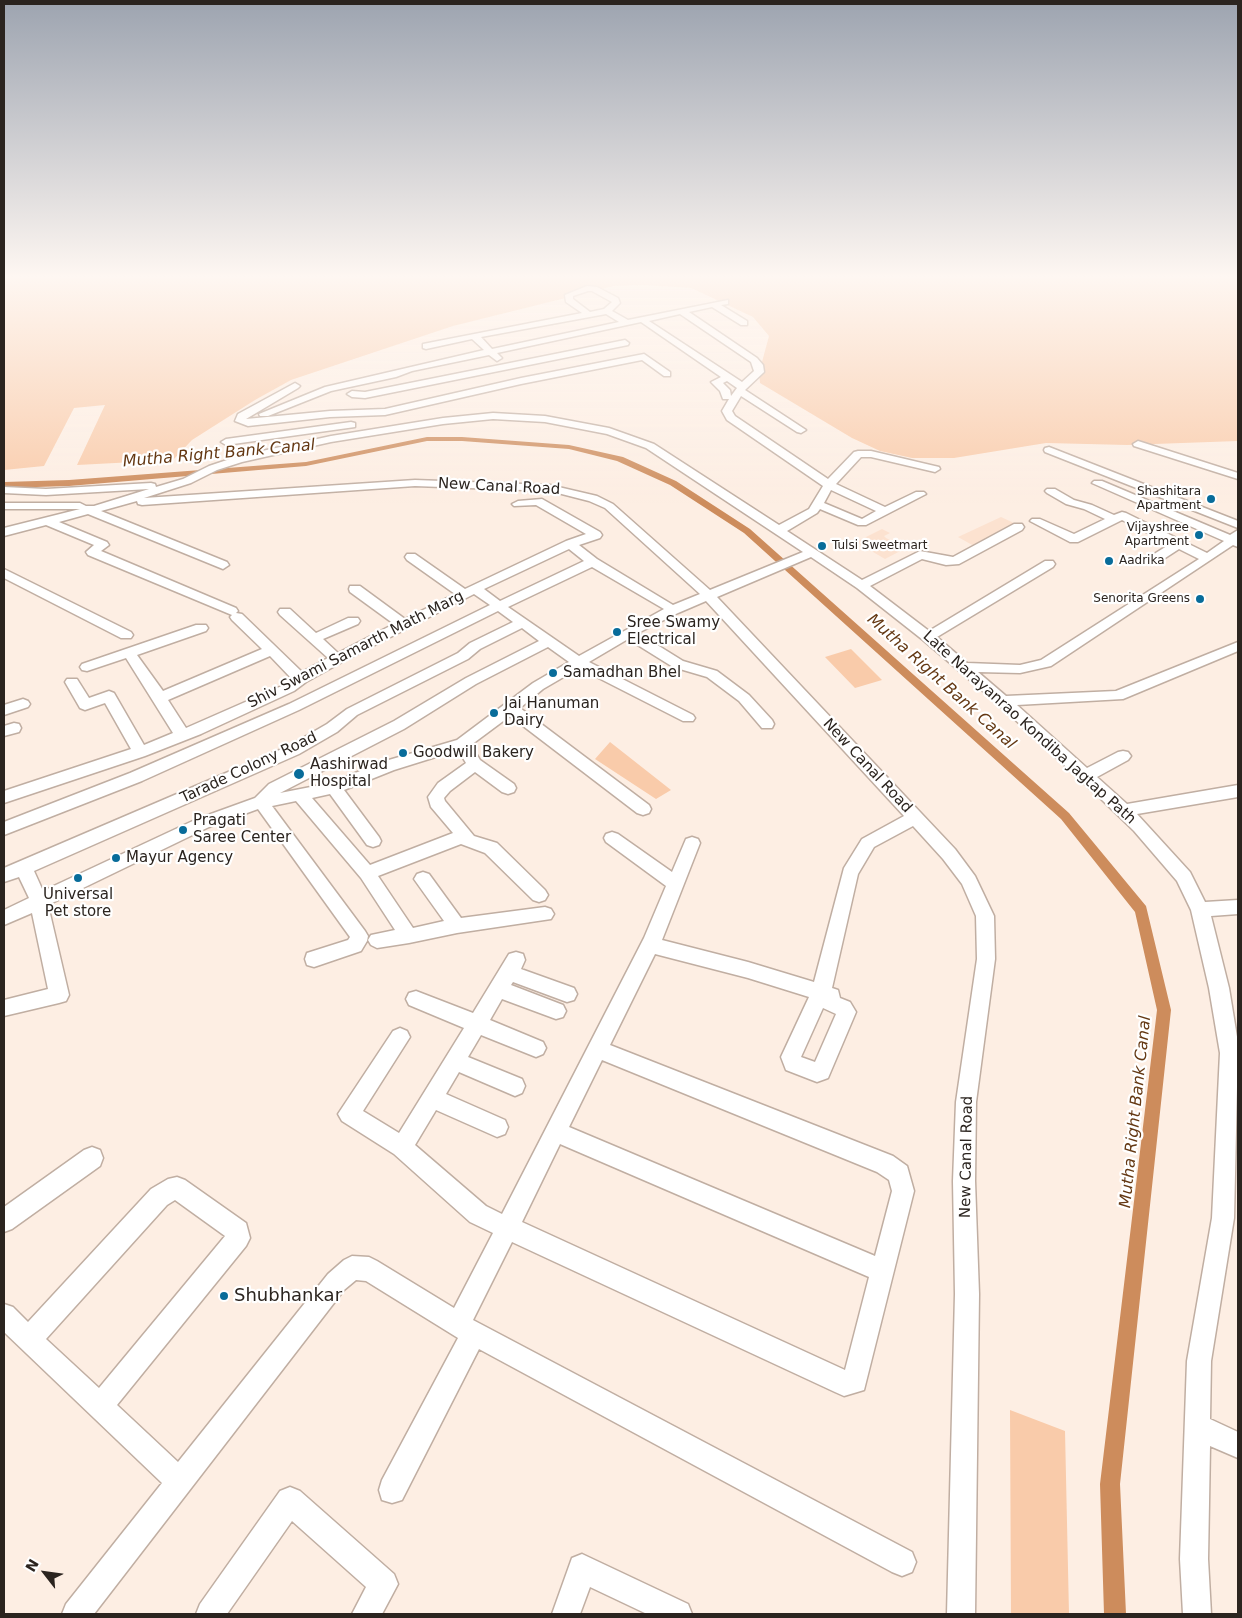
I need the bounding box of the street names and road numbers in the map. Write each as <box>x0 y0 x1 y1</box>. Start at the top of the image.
street label: New Canal Road <box>437 475 561 499</box>
street label: Shiv Swami Samarth Math Marg <box>245 587 467 713</box>
street label: Late Narayanrao Kondiba Jagtap Path <box>919 627 1139 829</box>
street label: New Canal Road <box>819 715 915 817</box>
street label: Tarade Colony Road <box>178 728 320 808</box>
street label: New Canal Road <box>957 1096 977 1218</box>

